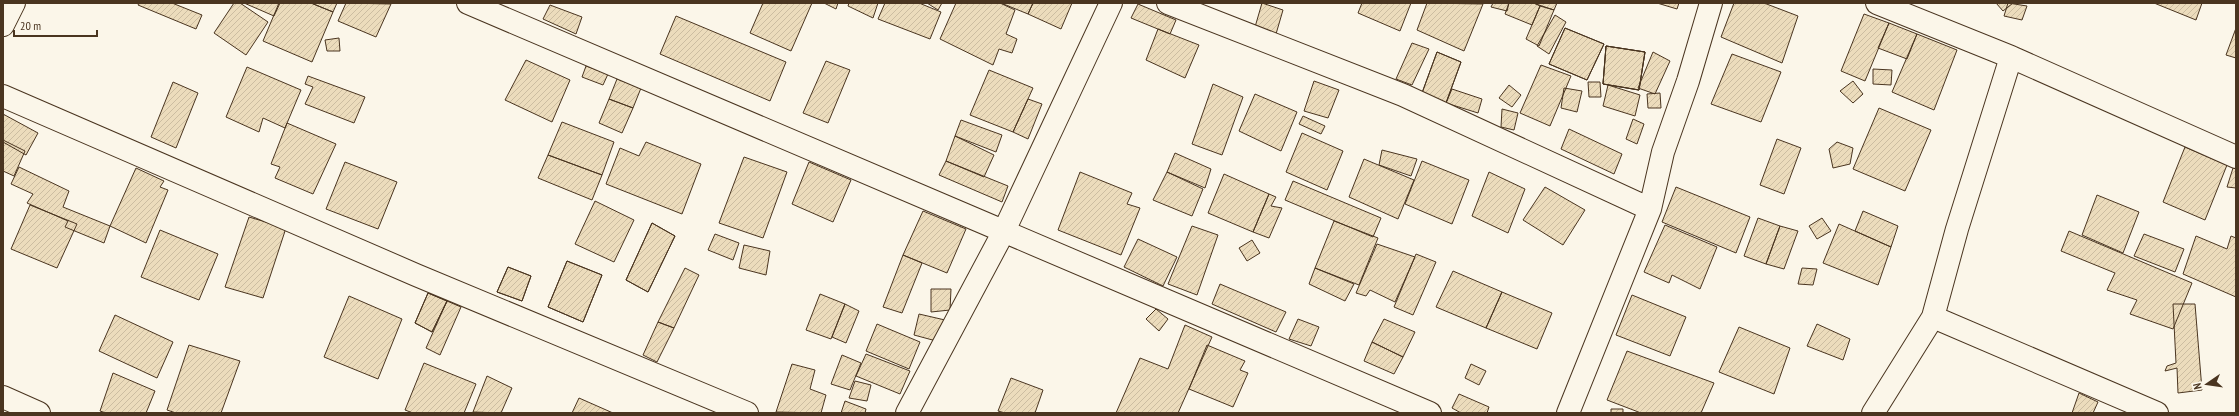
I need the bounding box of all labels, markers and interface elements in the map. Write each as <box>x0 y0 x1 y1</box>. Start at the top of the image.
scale bar <box>14 12 97 38</box>
text: 20 m <box>20 18 41 33</box>
north arrow <box>2187 364 2227 404</box>
text: N <box>2190 382 2205 391</box>

